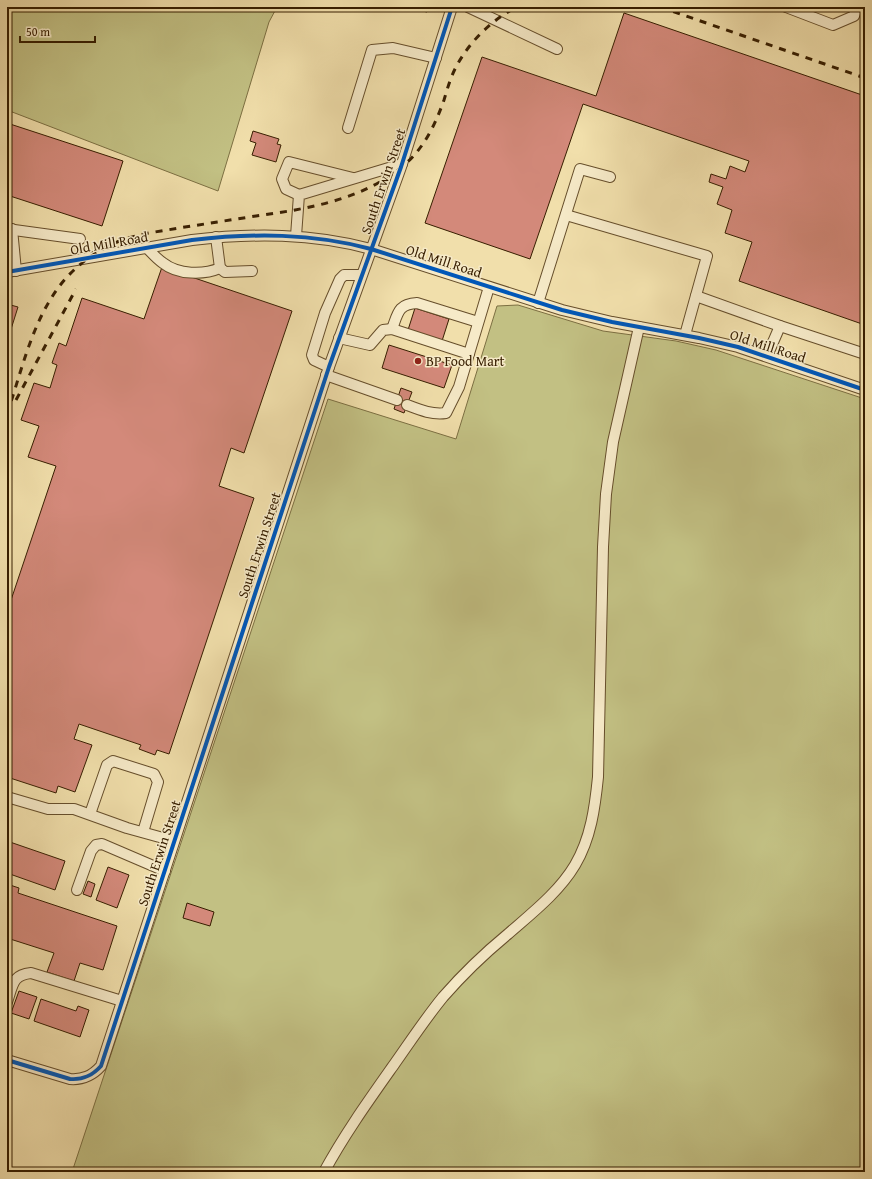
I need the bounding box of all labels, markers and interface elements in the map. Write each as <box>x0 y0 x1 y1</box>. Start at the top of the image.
scale bar <box>20 18 95 44</box>
text: 50 m <box>26 23 50 40</box>
street label: South Erwin Street <box>356 125 410 237</box>
street label: Old Mill Road <box>69 226 150 260</box>
street label: Old Mill Road <box>404 239 485 283</box>
street label: Old Mill Road <box>728 324 809 368</box>
place label: BP Food Mart <box>426 351 505 371</box>
marker: BP Food Mart <box>413 356 423 366</box>
street label: South Erwin Street <box>232 489 286 601</box>
street label: South Erwin Street <box>132 797 186 909</box>

